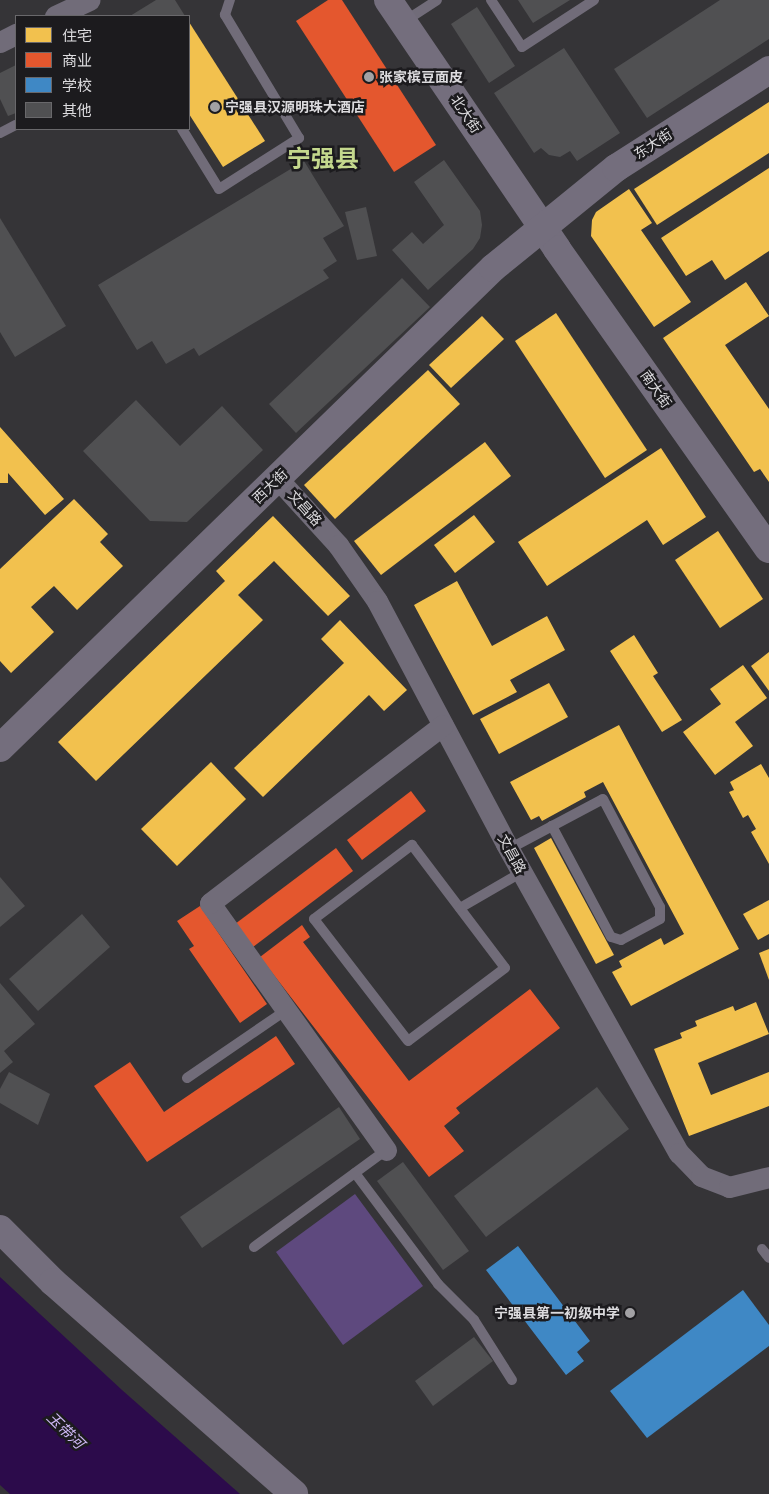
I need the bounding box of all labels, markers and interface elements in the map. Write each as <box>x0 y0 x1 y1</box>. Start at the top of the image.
legend <box>15 15 190 130</box>
text: 住宅 <box>62 27 92 45</box>
text: 商业 <box>62 52 92 70</box>
place label: 张家槟豆面皮 <box>379 69 463 85</box>
marker: 张家槟豆面皮 <box>363 71 375 83</box>
text: 学校 <box>62 77 92 95</box>
street label: 北大街 <box>447 92 485 136</box>
place label: 宁强县汉源明珠大酒店 <box>225 99 365 115</box>
marker: 宁强县汉源明珠大酒店 <box>209 101 221 113</box>
text: 其他 <box>62 102 92 120</box>
street label: 东大街 <box>631 126 675 162</box>
district label: 宁强县 <box>287 145 359 173</box>
street label: 南大街 <box>637 367 675 411</box>
street label: 西大街 <box>249 465 291 507</box>
street label: 文昌路 <box>285 487 325 529</box>
street label: 文昌路 <box>494 832 530 876</box>
place label: 宁强县第一初级中学 <box>494 1305 620 1321</box>
marker: 宁强县第一初级中学 <box>624 1307 636 1319</box>
water label: 玉带河 <box>43 1409 87 1453</box>

